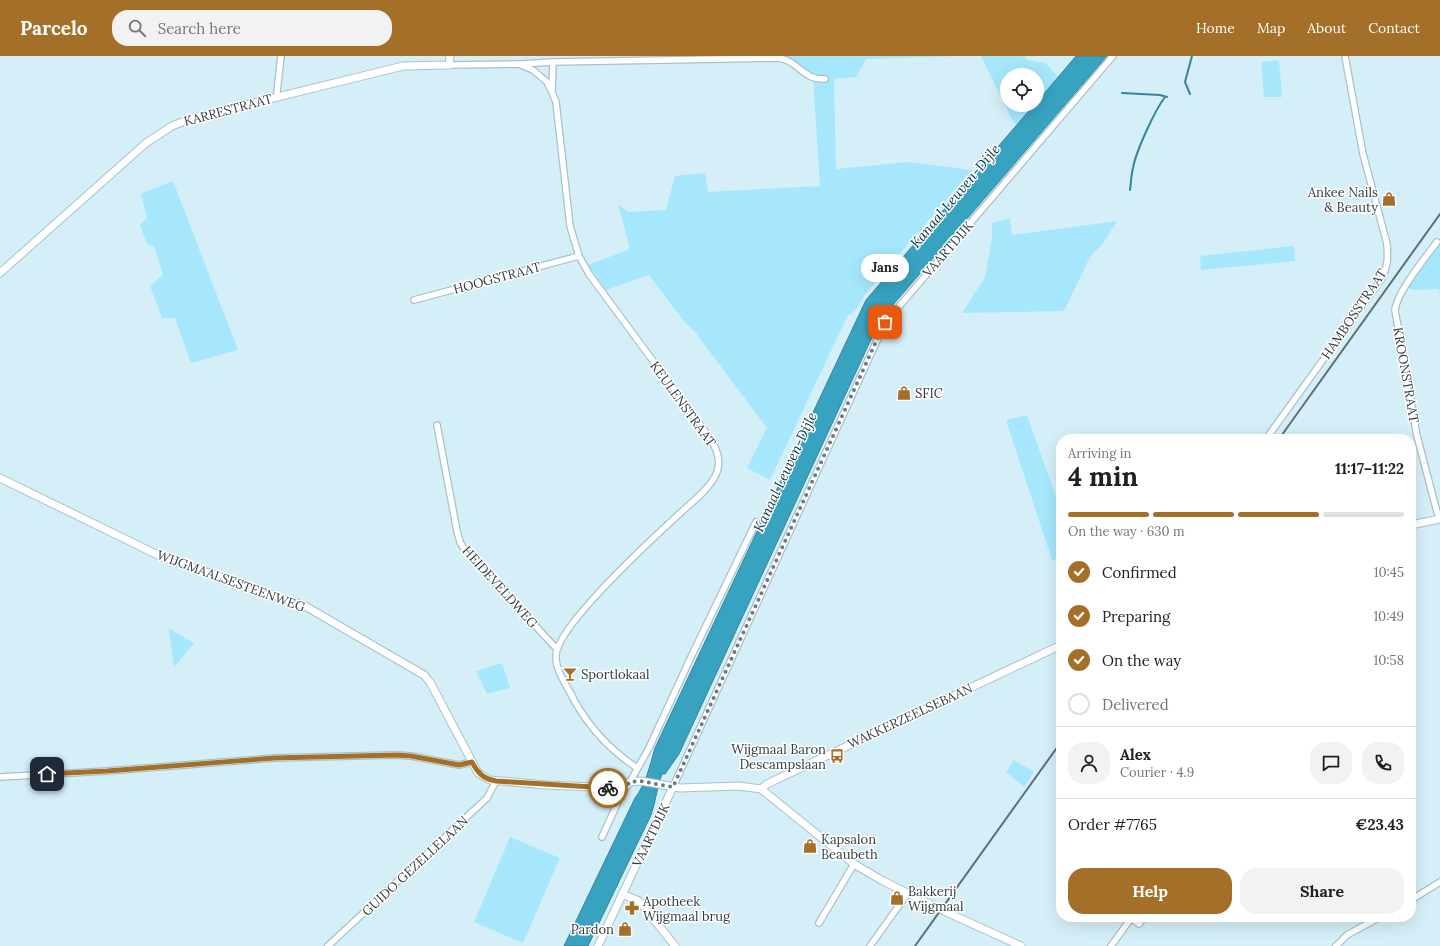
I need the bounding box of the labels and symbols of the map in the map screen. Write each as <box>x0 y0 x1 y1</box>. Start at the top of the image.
street label: KARRESTRAAT <box>182 90 275 130</box>
water label: Kanaal Leuven-Dijle <box>906 140 1004 252</box>
place label: Ankee Nails & Beauty <box>1307 184 1378 216</box>
shop icon: Ankee Nails & Beauty <box>1381 191 1397 207</box>
street label: VAARTDIJK <box>918 217 977 281</box>
callout: Jans <box>861 254 909 282</box>
street label: HOOGSTRAAT <box>451 258 543 298</box>
street label: HAMBOSSTRAAT <box>1317 265 1391 362</box>
pin <box>868 305 902 339</box>
street label: KROONSTRAAT <box>1389 326 1423 425</box>
street label: KEULENSTRAAT <box>646 358 720 451</box>
shop icon: SFIC <box>896 385 912 401</box>
place label: SFIC <box>915 385 943 402</box>
water label: Kanaal Leuven-Dijle <box>749 409 821 535</box>
street label: HEIDEVELDWEG <box>459 542 541 632</box>
street label: WIJGMAALSESTEENWEG <box>155 546 307 616</box>
bar icon: Sportlokaal <box>562 666 578 682</box>
place label: Sportlokaal <box>581 666 650 683</box>
street label: WAKKERZEELSEBAAN <box>845 680 975 752</box>
place label: Wijgmaal Baron Descampslaan <box>731 741 826 773</box>
bus stop icon: Wijgmaal Baron Descampslaan <box>829 748 845 764</box>
pin <box>30 757 64 791</box>
courier <box>588 768 628 808</box>
street label: VAARTDIJK <box>628 800 674 871</box>
street label: GUIDO GEZELLELAAN <box>358 812 472 920</box>
place label: Kapsalon Beaubeth <box>821 831 878 863</box>
shop icon: Kapsalon Beaubeth <box>802 838 818 854</box>
place label: Bakkerij Wijgmaal <box>908 883 964 915</box>
shop icon: Bakkerij Wijgmaal <box>889 890 905 906</box>
place label: Apotheek Wijgmaal brug <box>642 893 731 925</box>
pharmacy icon: Apotheek Wijgmaal brug <box>624 900 640 916</box>
place label: Pardon <box>571 921 614 938</box>
shop icon: Pardon <box>617 921 633 937</box>

